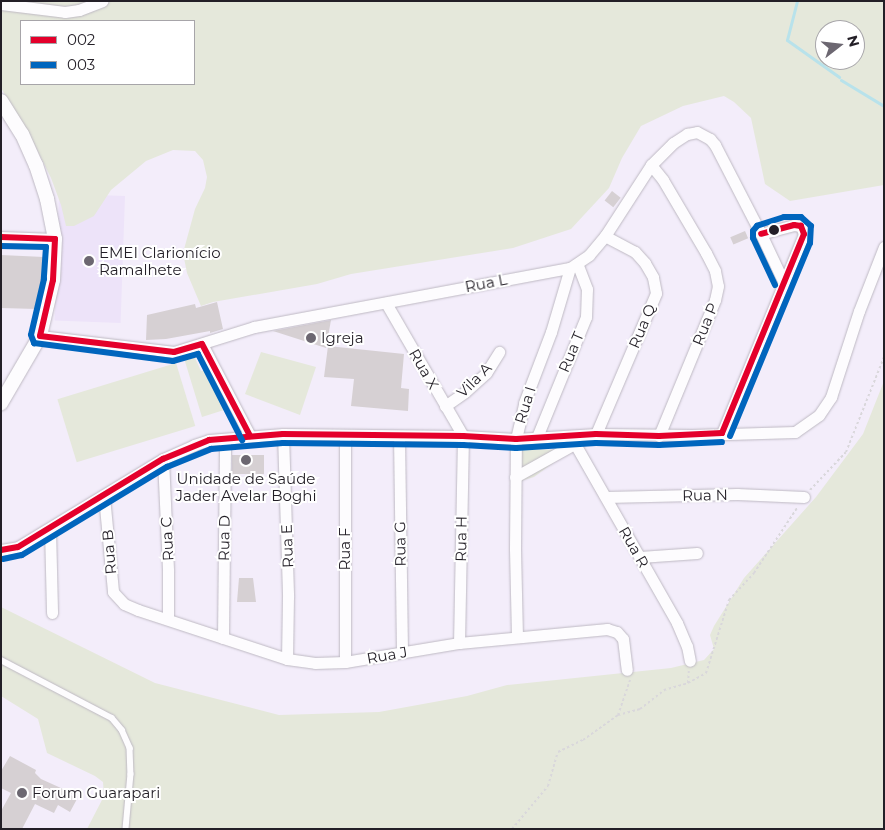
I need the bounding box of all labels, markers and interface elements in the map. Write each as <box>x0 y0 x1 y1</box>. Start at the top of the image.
legend <box>20 20 195 85</box>
north arrow <box>815 20 865 70</box>
text: 002 <box>67 30 95 49</box>
text: N <box>843 33 864 49</box>
text: 003 <box>67 55 95 74</box>
unlabelled marker <box>769 225 779 235</box>
place label: EMEI Clarionício Ramalhete <box>99 243 221 278</box>
marker: EMEI Clarionício Ramalhete <box>83 255 95 267</box>
street label: Rua L <box>463 270 509 296</box>
street label: Rua P <box>688 300 722 348</box>
street label: Rua Q <box>625 301 659 351</box>
place label: Igreja <box>321 329 364 347</box>
street label: Rua T <box>554 329 588 375</box>
marker: Igreja <box>305 332 317 344</box>
street label: Rua X <box>405 346 443 392</box>
street label: Vila A <box>453 359 495 401</box>
street label: Rua I <box>511 384 539 426</box>
marker: Unidade de Saúde Jader Avelar Boghi <box>239 453 253 467</box>
place label: Unidade de Saúde Jader Avelar Boghi <box>176 469 316 504</box>
street label: Rua N <box>682 486 728 504</box>
street label: Rua D <box>215 515 233 561</box>
street label: Rua C <box>157 516 177 562</box>
street label: Rua H <box>452 516 470 562</box>
street label: Rua G <box>391 521 409 567</box>
street label: Rua R <box>615 523 653 571</box>
street label: Rua E <box>277 524 297 568</box>
street label: Rua F <box>336 527 354 571</box>
street label: Rua B <box>98 529 120 575</box>
street label: Rua J <box>365 643 409 667</box>
place label: Forum Guarapari <box>32 784 160 802</box>
marker: Forum Guarapari <box>16 787 28 799</box>

